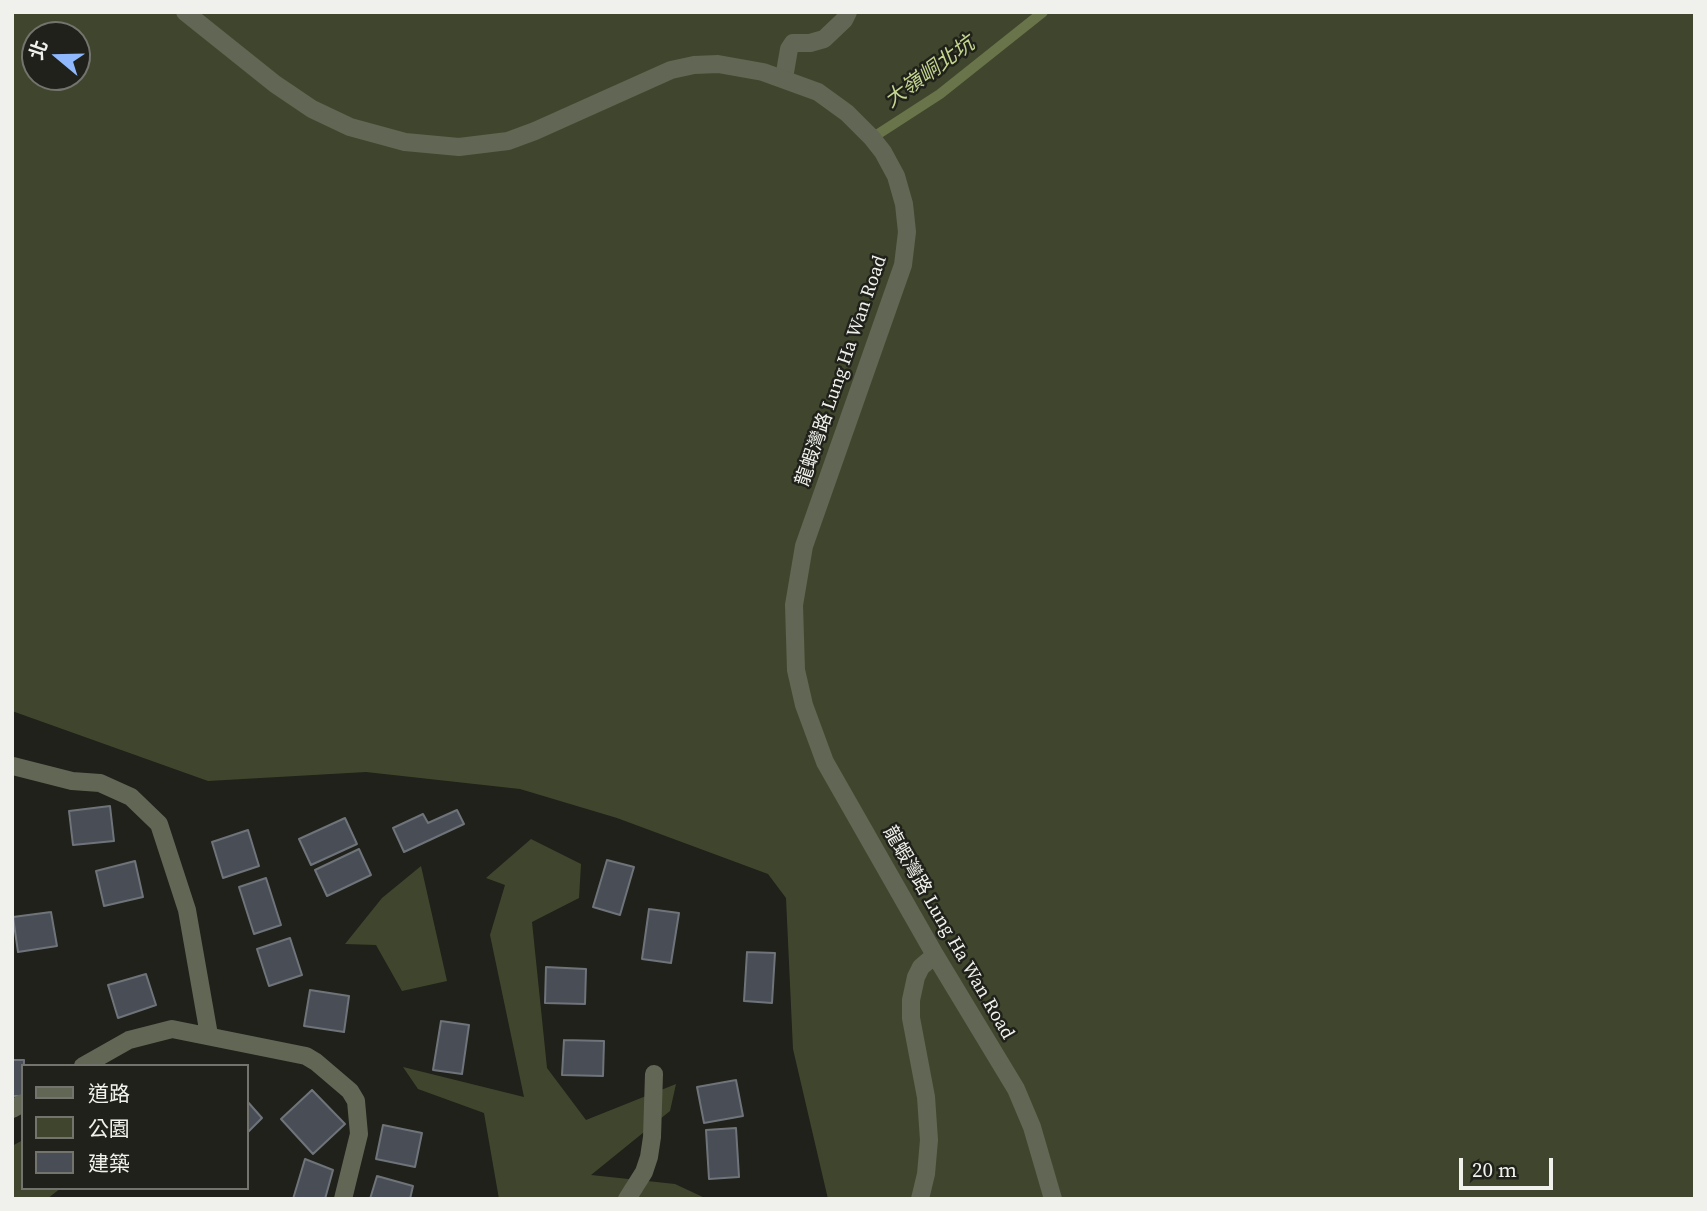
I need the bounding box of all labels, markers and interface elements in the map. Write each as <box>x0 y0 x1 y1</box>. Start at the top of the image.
north arrow <box>21 21 91 91</box>
water label: 大嶺峒北坑 <box>880 32 980 114</box>
text: 北 <box>23 37 53 63</box>
street label: 龍蝦灣路 Lung Ha Wan Road <box>792 253 892 489</box>
street label: 龍蝦灣路 Lung Ha Wan Road <box>878 822 1018 1044</box>
legend <box>21 1064 248 1190</box>
text: 道路 <box>88 1079 130 1108</box>
text: 公園 <box>88 1114 130 1143</box>
scale bar <box>1462 1144 1556 1188</box>
text: 建築 <box>88 1149 130 1178</box>
text: 20 m <box>1472 1155 1517 1184</box>

